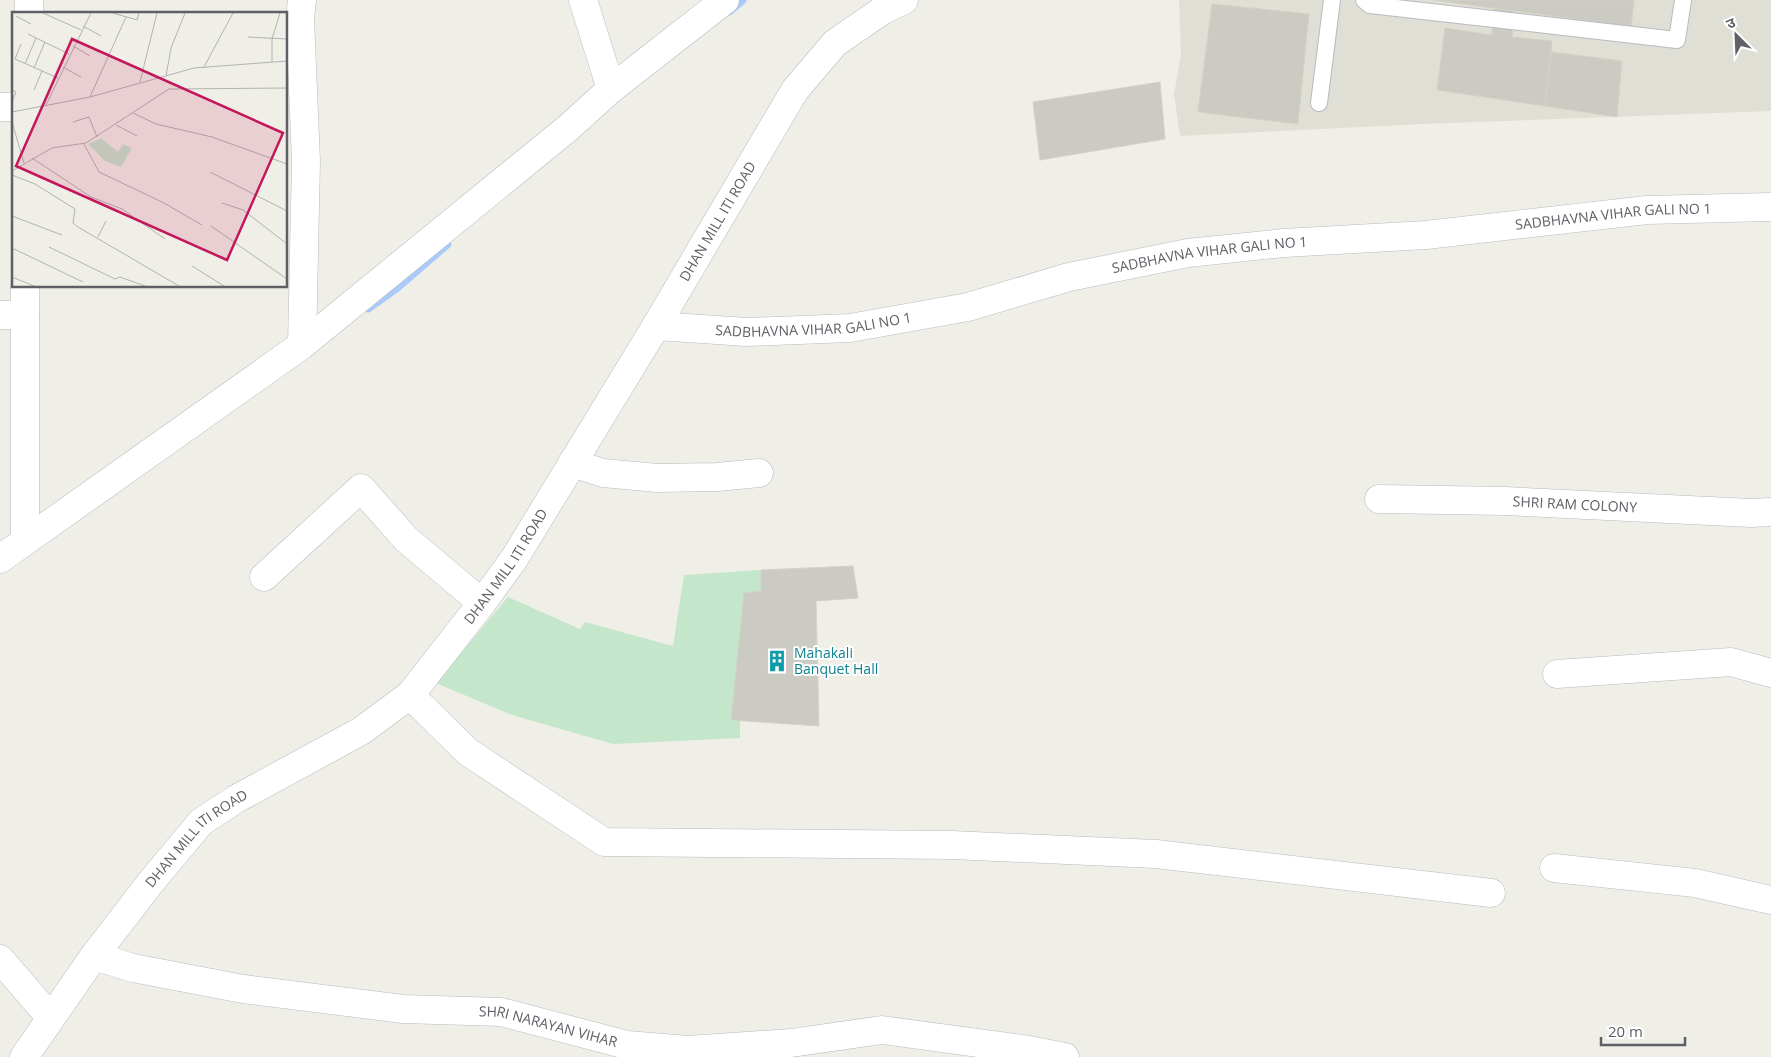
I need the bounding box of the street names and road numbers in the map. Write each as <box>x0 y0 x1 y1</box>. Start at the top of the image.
street label: DHAN MILL ITI ROAD <box>675 158 760 284</box>
street label: SADBHAVNA VIHAR GALI NO 1 <box>1514 198 1712 234</box>
street label: SADBHAVNA VIHAR GALI NO 1 <box>1110 232 1308 277</box>
street label: SADBHAVNA VIHAR GALI NO 1 <box>715 307 913 341</box>
street label: SHRI RAM COLONY <box>1512 491 1638 516</box>
street label: DHAN MILL ITI ROAD <box>459 505 552 628</box>
street label: DHAN MILL ITI ROAD <box>141 785 251 891</box>
street label: SHRI NARAYAN VIHAR <box>479 1001 620 1051</box>

